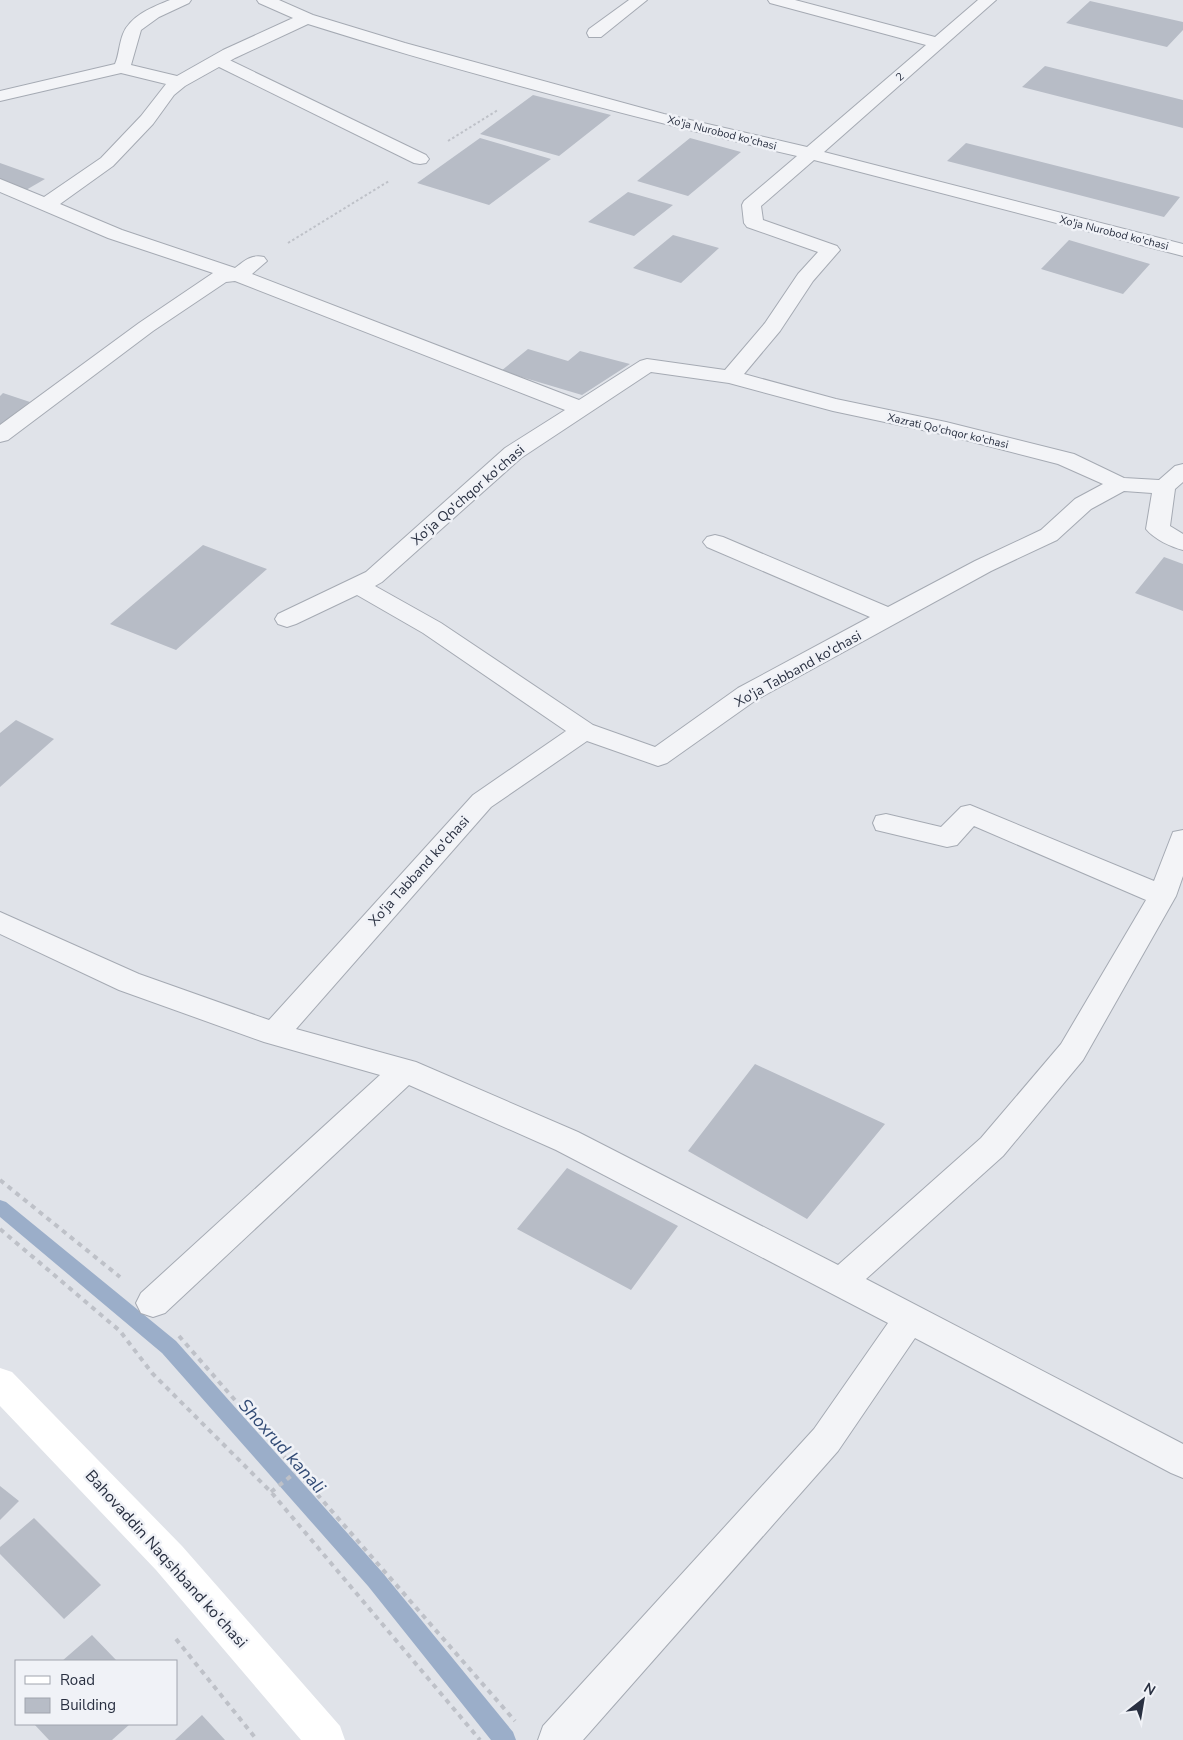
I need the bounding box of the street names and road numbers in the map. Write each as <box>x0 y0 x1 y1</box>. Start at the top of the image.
street label: 2 <box>893 69 907 85</box>
street label: Xo'ja Nurobod ko'chasi <box>666 112 778 154</box>
street label: Xo'ja Nurobod ko'chasi <box>1058 212 1170 254</box>
street label: Xazrati Qo'chqor ko'chasi <box>886 410 1010 452</box>
street label: Xo'ja Qo'chqor ko'chasi <box>407 440 529 550</box>
street label: Xo'ja Tabband ko'chasi <box>731 626 865 712</box>
street label: Xo'ja Tabband ko'chasi <box>364 812 474 930</box>
street label: Bahovaddin Naqshband ko'chasi <box>80 1465 252 1653</box>

